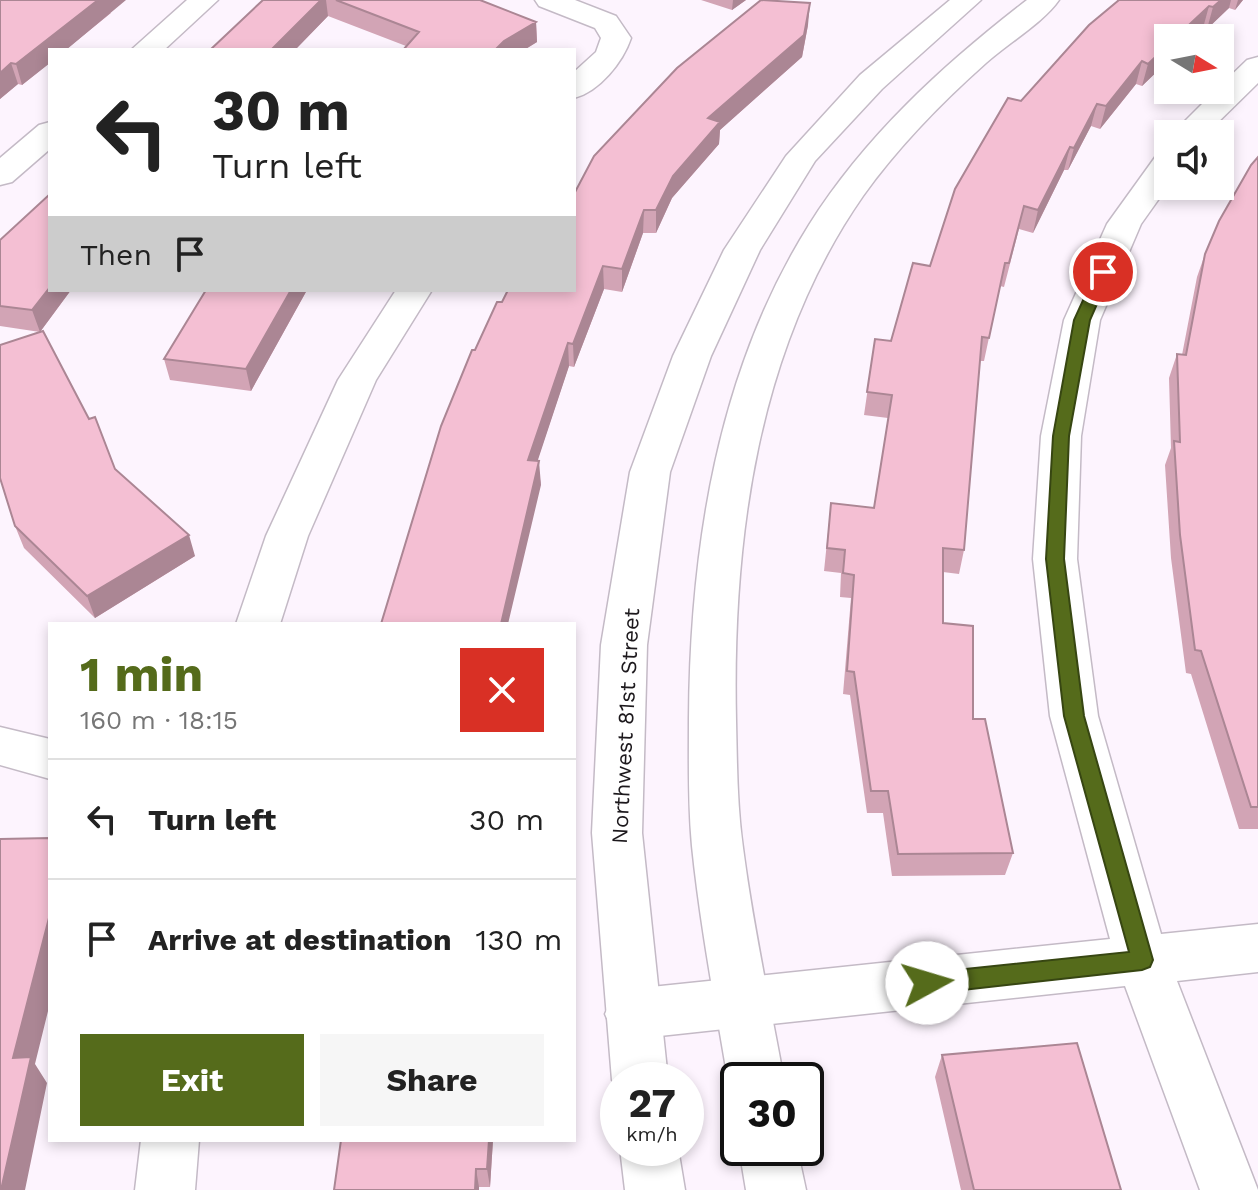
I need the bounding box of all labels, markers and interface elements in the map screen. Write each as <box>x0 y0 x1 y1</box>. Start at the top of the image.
north arrow <box>1154 24 1234 104</box>
map controls <box>1154 24 1234 200</box>
text: 30 m <box>212 78 350 144</box>
icon: left <box>80 80 184 184</box>
button: sound <box>1154 120 1234 200</box>
text: Turn left <box>212 145 362 187</box>
icon: arrive <box>168 232 212 276</box>
text: Then <box>80 237 152 272</box>
pin <box>1069 238 1137 306</box>
icon: arrive <box>1081 250 1125 294</box>
street label: Northwest 81st Street <box>607 608 644 844</box>
text: 1 min <box>80 646 203 703</box>
button: close <box>460 648 544 732</box>
text: 160 m · 18:15 <box>80 705 238 735</box>
icon: left <box>80 797 124 841</box>
text: Turn left <box>148 802 276 837</box>
text: 30 m <box>469 802 544 837</box>
icon: arrive <box>80 917 124 961</box>
text: Arrive at destination <box>148 922 452 957</box>
text: 130 m <box>476 922 562 957</box>
position arrow <box>885 941 969 1025</box>
button: Exit <box>80 1034 304 1126</box>
button: Share <box>320 1034 544 1126</box>
speed limit sign: 30 <box>720 1062 824 1166</box>
text: 27 <box>628 1080 676 1127</box>
text: km/h <box>626 1122 678 1146</box>

